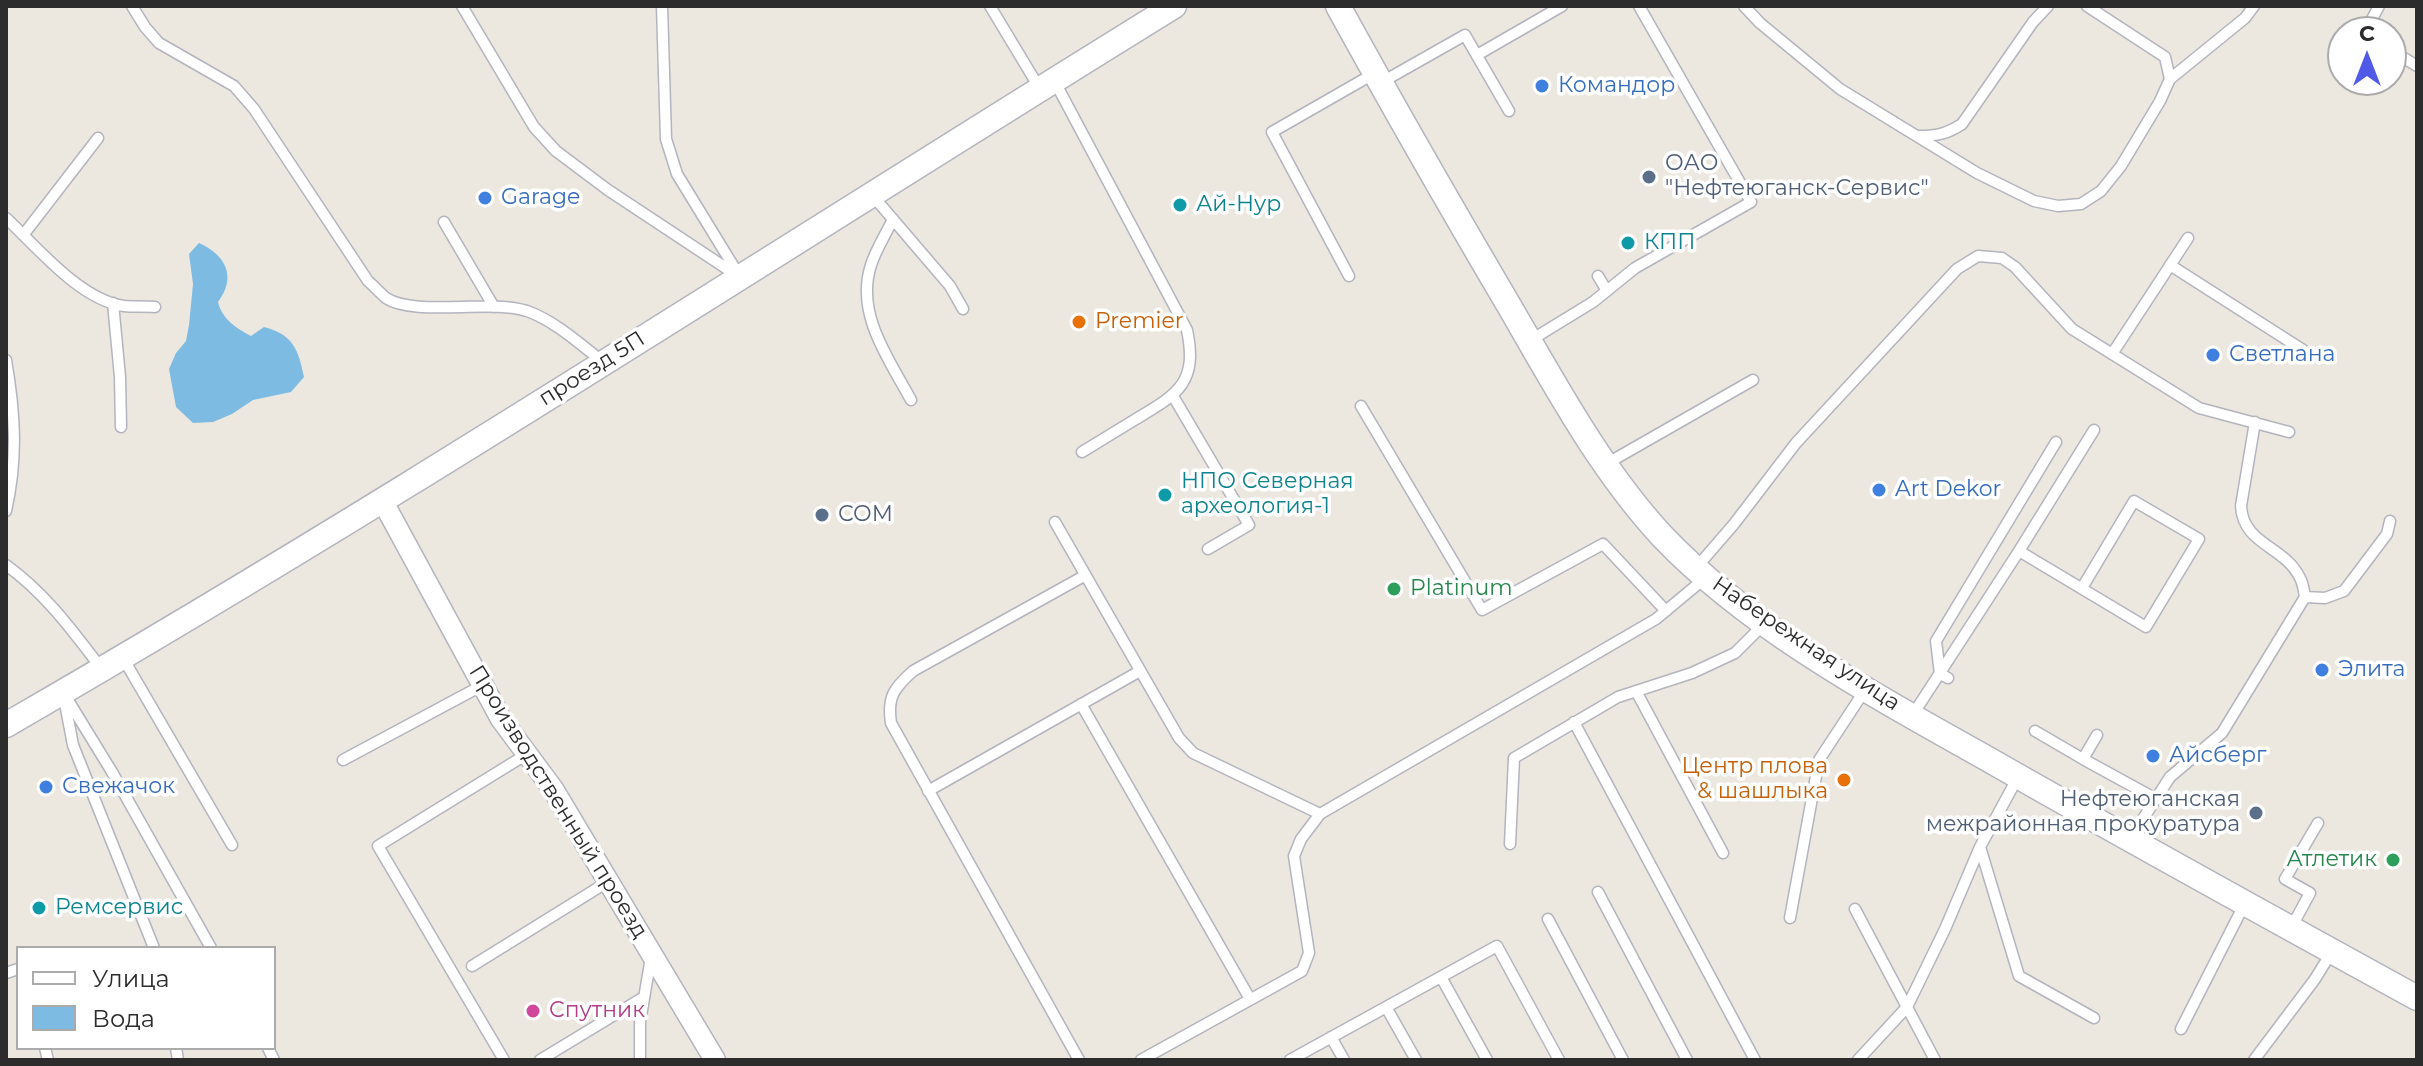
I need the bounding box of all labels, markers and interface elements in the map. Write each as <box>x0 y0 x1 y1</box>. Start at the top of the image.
north arrow <box>2327 16 2407 96</box>
text: С <box>2359 20 2375 47</box>
place label: Командор <box>1558 73 1675 99</box>
marker: Командор <box>1533 77 1551 95</box>
place label: ОАО "Нефтеюганск-Сервис" <box>1665 151 1929 202</box>
marker: ОАО "Нефтеюганск-Сервис" <box>1640 168 1658 186</box>
place label: Garage <box>501 185 580 211</box>
marker: Garage <box>476 189 494 207</box>
place label: Ай-Нур <box>1196 192 1281 218</box>
marker: Ай-Нур <box>1171 196 1189 214</box>
place label: КПП <box>1644 230 1695 256</box>
marker: КПП <box>1619 234 1637 252</box>
place label: Premier <box>1095 309 1183 335</box>
marker: Premier <box>1070 313 1088 331</box>
street label: проезд 5П <box>534 326 650 412</box>
place label: Светлана <box>2229 342 2335 368</box>
marker: Светлана <box>2204 346 2222 364</box>
place label: НПО Северная археология-1 <box>1181 469 1354 520</box>
place label: Art Dekor <box>1895 477 2001 503</box>
marker: Art Dekor <box>1870 481 1888 499</box>
marker: НПО Северная археология-1 <box>1156 486 1174 504</box>
place label: СОМ <box>838 502 893 528</box>
marker: СОМ <box>813 506 831 524</box>
street label: Набережная улица <box>1707 571 1905 717</box>
place label: Platinum <box>1410 576 1513 602</box>
marker: Platinum <box>1385 580 1403 598</box>
place label: Элита <box>2338 657 2405 683</box>
street label: Производственный проезд <box>463 661 653 943</box>
marker: Элита <box>2313 661 2331 679</box>
place label: Айсберг <box>2169 743 2267 769</box>
marker: Айсберг <box>2144 747 2162 765</box>
place label: Центр плова & шашлыка <box>1681 754 1828 806</box>
marker: Центр плова & шашлыка <box>1835 771 1853 789</box>
place label: Свежачок <box>62 774 175 800</box>
marker: Свежачок <box>37 778 55 796</box>
place label: Нефтеюганская межрайонная прокуратура <box>1926 787 2240 838</box>
marker: Нефтеюганская межрайонная прокуратура <box>2247 804 2265 822</box>
place label: Атлетик <box>2287 847 2377 873</box>
marker: Атлетик <box>2384 851 2402 869</box>
place label: Ремсервис <box>55 895 183 921</box>
marker: Ремсервис <box>30 899 48 917</box>
legend <box>16 946 276 1050</box>
text: Улица <box>92 964 170 993</box>
place label: Спутник <box>549 998 645 1024</box>
marker: Спутник <box>524 1002 542 1020</box>
text: Вода <box>92 1004 155 1033</box>

